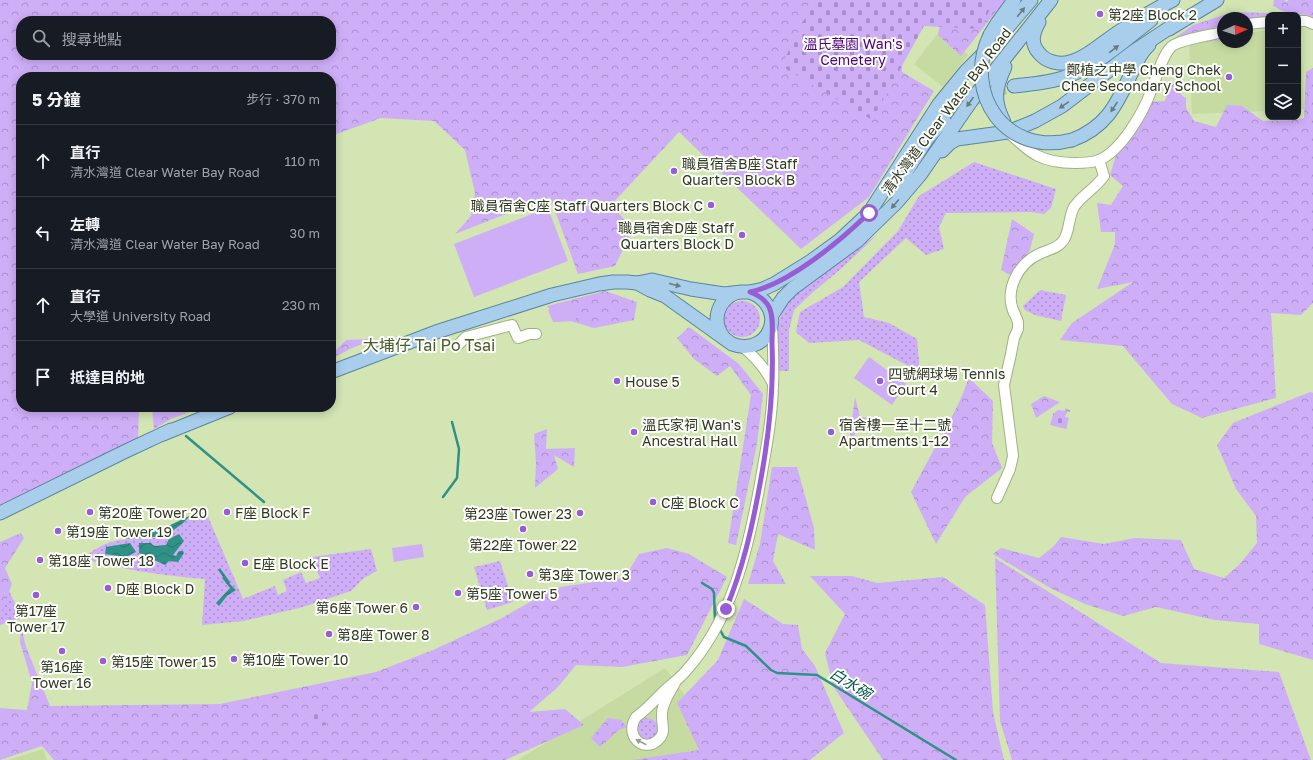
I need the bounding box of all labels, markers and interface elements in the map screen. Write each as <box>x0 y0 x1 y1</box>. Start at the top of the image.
one-way arrow <box>1017 6 1026 17</box>
place label: 第2座 Block 2 <box>1108 6 1197 23</box>
marker: 第2座 Block 2 <box>1095 9 1105 19</box>
north arrow <box>1217 12 1253 48</box>
map controls <box>1265 12 1301 120</box>
button: + <box>1265 12 1301 48</box>
search box <box>16 16 336 60</box>
street label: 清水灣道 Clear Water Bay Road <box>878 24 1014 198</box>
icon: search <box>30 27 52 49</box>
text: 搜尋地點 <box>62 30 122 48</box>
park label: 溫氏墓園 Wan's Cemetery <box>803 35 903 68</box>
one-way arrow <box>1108 44 1119 53</box>
button: − <box>1265 48 1301 84</box>
place label: 鄭植之中學 Cheng Chek Chee Secondary School <box>1061 61 1221 94</box>
marker: 鄭植之中學 Cheng Chek Chee Secondary School <box>1224 72 1234 82</box>
button: layers <box>1265 84 1301 120</box>
text: 5 分鐘 <box>32 89 81 110</box>
text: 步行 · 370 m <box>246 91 320 107</box>
one-way arrow <box>966 97 974 108</box>
one-way arrow <box>1059 101 1069 109</box>
one-way arrow <box>1110 102 1118 113</box>
text: 直行 <box>70 143 100 161</box>
icon: ahead <box>32 150 54 172</box>
text: 110 m <box>285 153 320 169</box>
place label: 職員宿舍B座 Staff Quarters Block B <box>682 155 797 188</box>
text: 清水灣道 Clear Water Bay Road <box>70 164 260 180</box>
marker: 職員宿舍B座 Staff Quarters Block B <box>669 166 679 176</box>
place label: 職員宿舍C座 Staff Quarters Block C <box>471 197 703 214</box>
one-way arrow <box>890 199 899 210</box>
marker: 職員宿舍C座 Staff Quarters Block C <box>706 200 716 210</box>
route start <box>860 204 878 222</box>
text: 左轉 <box>70 215 100 233</box>
place label: 職員宿舍D座 Staff Quarters Block D <box>618 219 734 252</box>
icon: left <box>32 222 54 244</box>
text: 30 m <box>290 225 320 241</box>
marker: 職員宿舍D座 Staff Quarters Block D <box>737 230 747 240</box>
text: 清水灣道 Clear Water Bay Road <box>70 236 260 252</box>
one-way arrow <box>669 283 681 289</box>
text: 直行 <box>70 287 100 305</box>
icon: ahead <box>32 294 54 316</box>
text: 230 m <box>282 297 320 313</box>
text: 大學道 University Road <box>70 308 211 324</box>
district label: 大埔仔 Tai Po Tsai <box>363 335 495 355</box>
place label: 四號網球場 Tennis Court 4 <box>888 365 1005 398</box>
icon: arrive <box>32 366 54 388</box>
text: 抵達目的地 <box>70 368 145 386</box>
place label: House 5 <box>625 373 680 390</box>
marker: House 5 <box>612 376 622 386</box>
marker: 四號網球場 Tennis Court 4 <box>875 376 885 386</box>
place label: 溫氏家祠 Wan's Ancestral Hall <box>642 416 741 449</box>
place label: 宿舍樓一至十二號 Apartments 1-12 <box>839 416 951 449</box>
marker: 溫氏家祠 Wan's Ancestral Hall <box>629 427 639 437</box>
marker: 宿舍樓一至十二號 Apartments 1-12 <box>826 427 836 437</box>
place label: C座 Block C <box>661 494 739 511</box>
marker: C座 Block C <box>648 497 658 507</box>
place label: 第20座 Tower 20 <box>98 504 207 521</box>
place label: F座 Block F <box>235 504 310 521</box>
place label: 第23座 Tower 23 <box>464 505 572 522</box>
marker: 第20座 Tower 20 <box>85 507 95 517</box>
marker: F座 Block F <box>222 507 232 517</box>
marker: 第23座 Tower 23 <box>575 508 585 518</box>
place label: 第19座 Tower 19 <box>66 523 172 540</box>
marker: 第22座 Tower 22 <box>518 524 528 534</box>
marker: 第19座 Tower 19 <box>53 526 63 536</box>
place label: 第22座 Tower 22 <box>469 536 577 553</box>
place label: 第18座 Tower 18 <box>48 552 154 569</box>
marker: 第18座 Tower 18 <box>35 555 45 565</box>
place label: E座 Block E <box>253 555 329 572</box>
marker: E座 Block E <box>240 558 250 568</box>
place label: 第3座 Tower 3 <box>538 566 630 583</box>
marker: 第3座 Tower 3 <box>525 569 535 579</box>
place label: D座 Block D <box>116 580 194 597</box>
marker: D座 Block D <box>103 583 113 593</box>
place label: 第5座 Tower 5 <box>466 585 558 602</box>
marker: 第5座 Tower 5 <box>453 588 463 598</box>
marker: 第17座 Tower 17 <box>31 590 41 600</box>
place label: 第6座 Tower 6 <box>316 599 408 616</box>
route end <box>717 600 735 618</box>
place label: 第17座 Tower 17 <box>7 602 65 635</box>
marker: 第6座 Tower 6 <box>411 602 421 612</box>
place label: 第8座 Tower 8 <box>337 626 430 643</box>
marker: 第8座 Tower 8 <box>324 629 334 639</box>
marker: 第16座 Tower 16 <box>57 646 67 656</box>
place label: 第10座 Tower 10 <box>242 651 348 668</box>
place label: 第15座 Tower 15 <box>111 653 216 670</box>
marker: 第10座 Tower 10 <box>229 654 239 664</box>
marker: 第15座 Tower 15 <box>98 656 108 666</box>
place label: 第16座 Tower 16 <box>32 658 92 691</box>
water label: 白水碗 <box>827 664 877 703</box>
one-way arrow <box>635 738 647 745</box>

